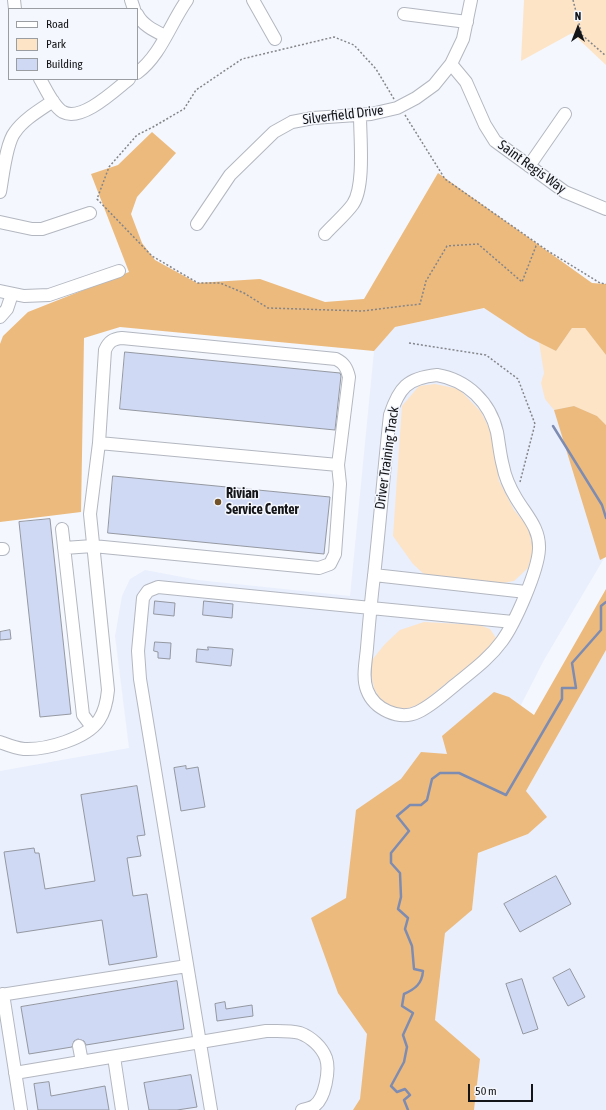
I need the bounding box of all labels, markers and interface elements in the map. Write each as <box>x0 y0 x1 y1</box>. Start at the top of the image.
legend <box>8 8 138 80</box>
north arrow <box>558 8 598 48</box>
text: N <box>575 10 581 22</box>
text: Road <box>46 17 69 31</box>
text: Park <box>46 37 66 51</box>
text: Building <box>46 57 83 71</box>
street label: Silverfield Drive <box>302 102 384 128</box>
street label: Saint Regis Way <box>495 137 569 197</box>
street label: Driver Training Track <box>371 405 403 511</box>
place label: Rivian Service Center <box>226 486 299 518</box>
marker: Rivian Service Center <box>213 497 223 507</box>
scale bar <box>470 1076 535 1102</box>
text: 50 m <box>475 1084 497 1098</box>

